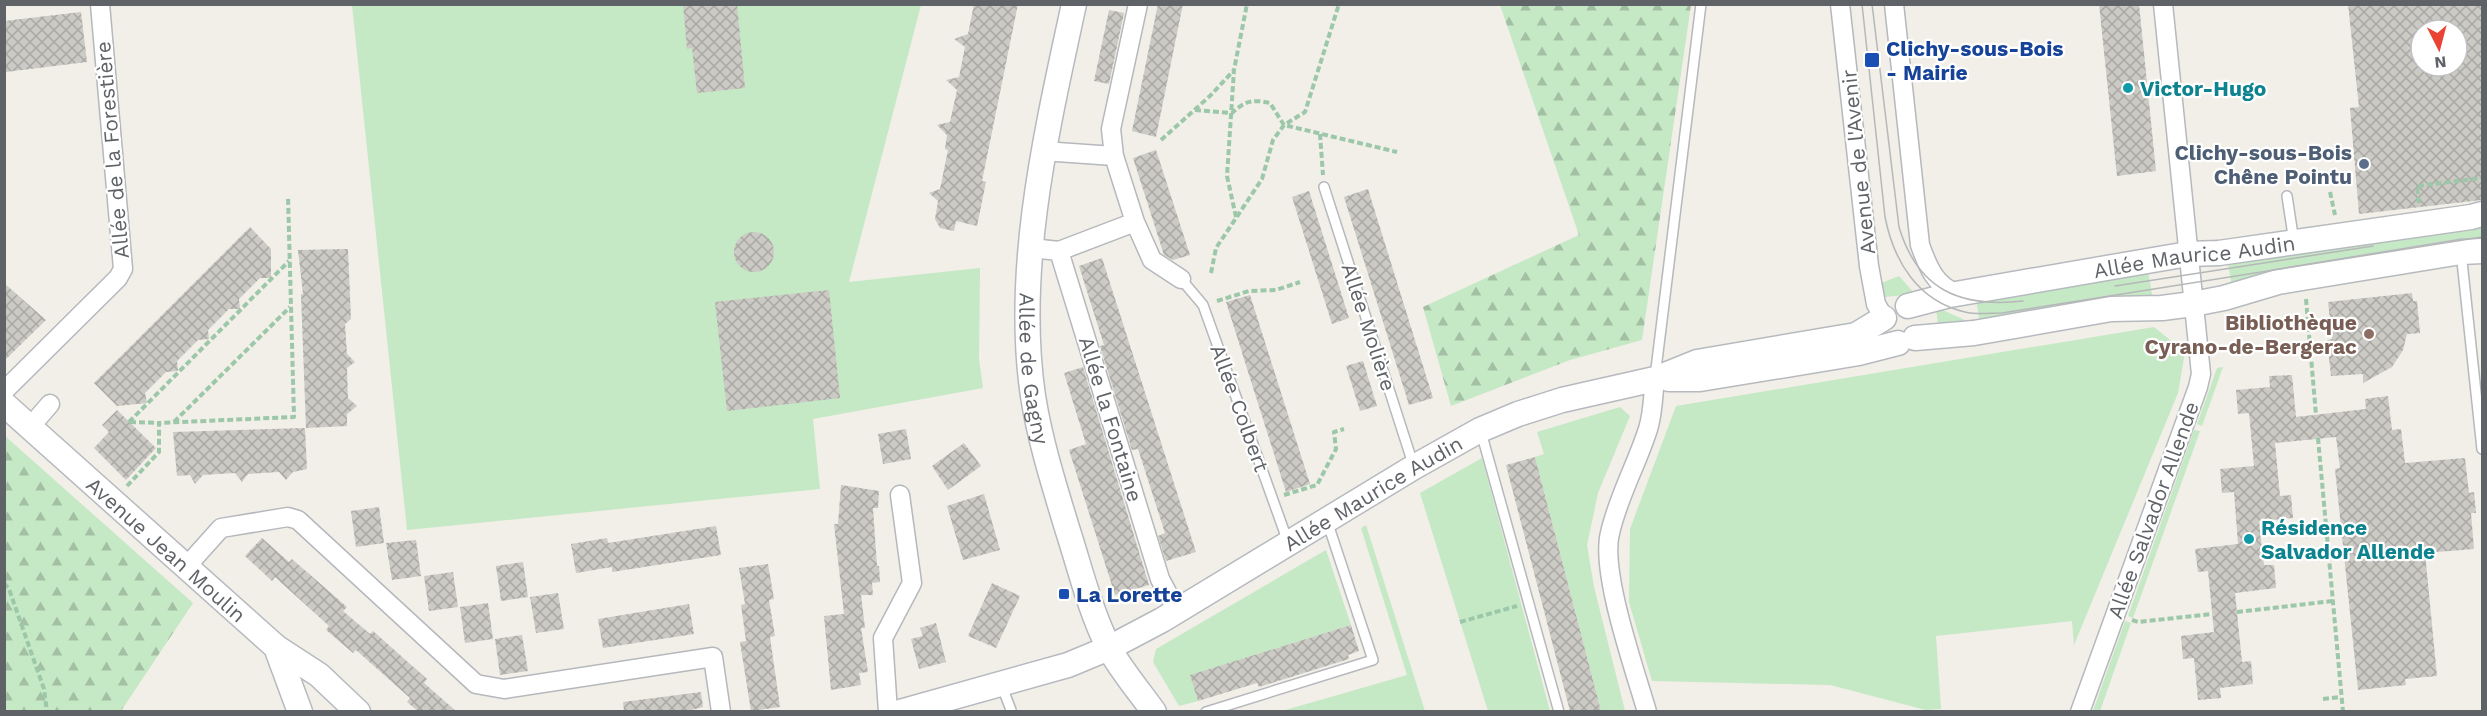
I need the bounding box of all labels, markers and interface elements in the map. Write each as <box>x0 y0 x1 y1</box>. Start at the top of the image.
north arrow <box>2409 18 2469 78</box>
place label: Clichy-sous-Bois - Mairie <box>1886 36 2064 85</box>
street label: Allée de la Forestière <box>90 40 134 260</box>
marker: Clichy-sous-Bois - Mairie <box>1863 51 1881 69</box>
text: N <box>2434 52 2447 72</box>
street label: Avenue de l'Avenir <box>1836 68 1880 256</box>
place label: Victor-Hugo <box>2140 76 2266 101</box>
marker: Victor-Hugo <box>2121 81 2135 95</box>
place label: Clichy-sous-Bois Chêne Pointu <box>2175 140 2352 189</box>
marker: Clichy-sous-Bois Chêne Pointu <box>2357 157 2371 171</box>
street label: Allée Maurice Audin <box>2092 230 2297 283</box>
street label: Allée Molière <box>1337 260 1401 394</box>
street label: Allée de Gagny <box>1015 292 1055 447</box>
place label: Bibliothèque Cyrano-de-Bergerac <box>2145 310 2357 359</box>
marker: Bibliothèque Cyrano-de-Bergerac <box>2362 327 2376 341</box>
street label: Allée la Fontaine <box>1074 333 1148 505</box>
street label: Allée Colbert <box>1205 341 1275 475</box>
street label: Allée Salvador Allende <box>2102 398 2204 622</box>
street label: Allée Maurice Audin <box>1279 430 1467 556</box>
street label: Avenue Jean Moulin <box>82 472 251 627</box>
place label: Résidence Salvador Allende <box>2261 515 2435 564</box>
marker: Résidence Salvador Allende <box>2242 532 2256 546</box>
place label: La Lorette <box>1076 582 1182 607</box>
marker: La Lorette <box>1057 587 1071 601</box>

